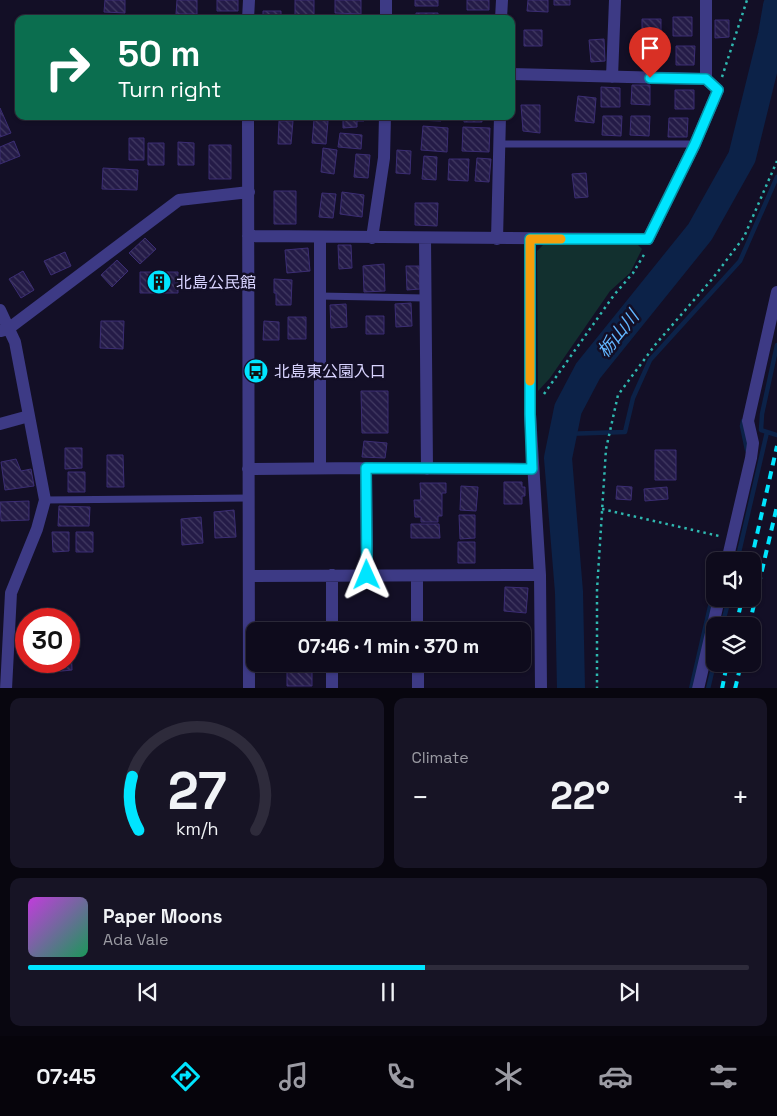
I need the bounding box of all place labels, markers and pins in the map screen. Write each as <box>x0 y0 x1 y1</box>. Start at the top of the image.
pin <box>629 27 671 78</box>
building icon: 北島公民館 <box>146 269 172 295</box>
place label: 北島公民館 <box>176 272 256 293</box>
bus stop icon: 北島東公園入口 <box>243 358 269 384</box>
place label: 北島東公園入口 <box>274 361 386 382</box>

